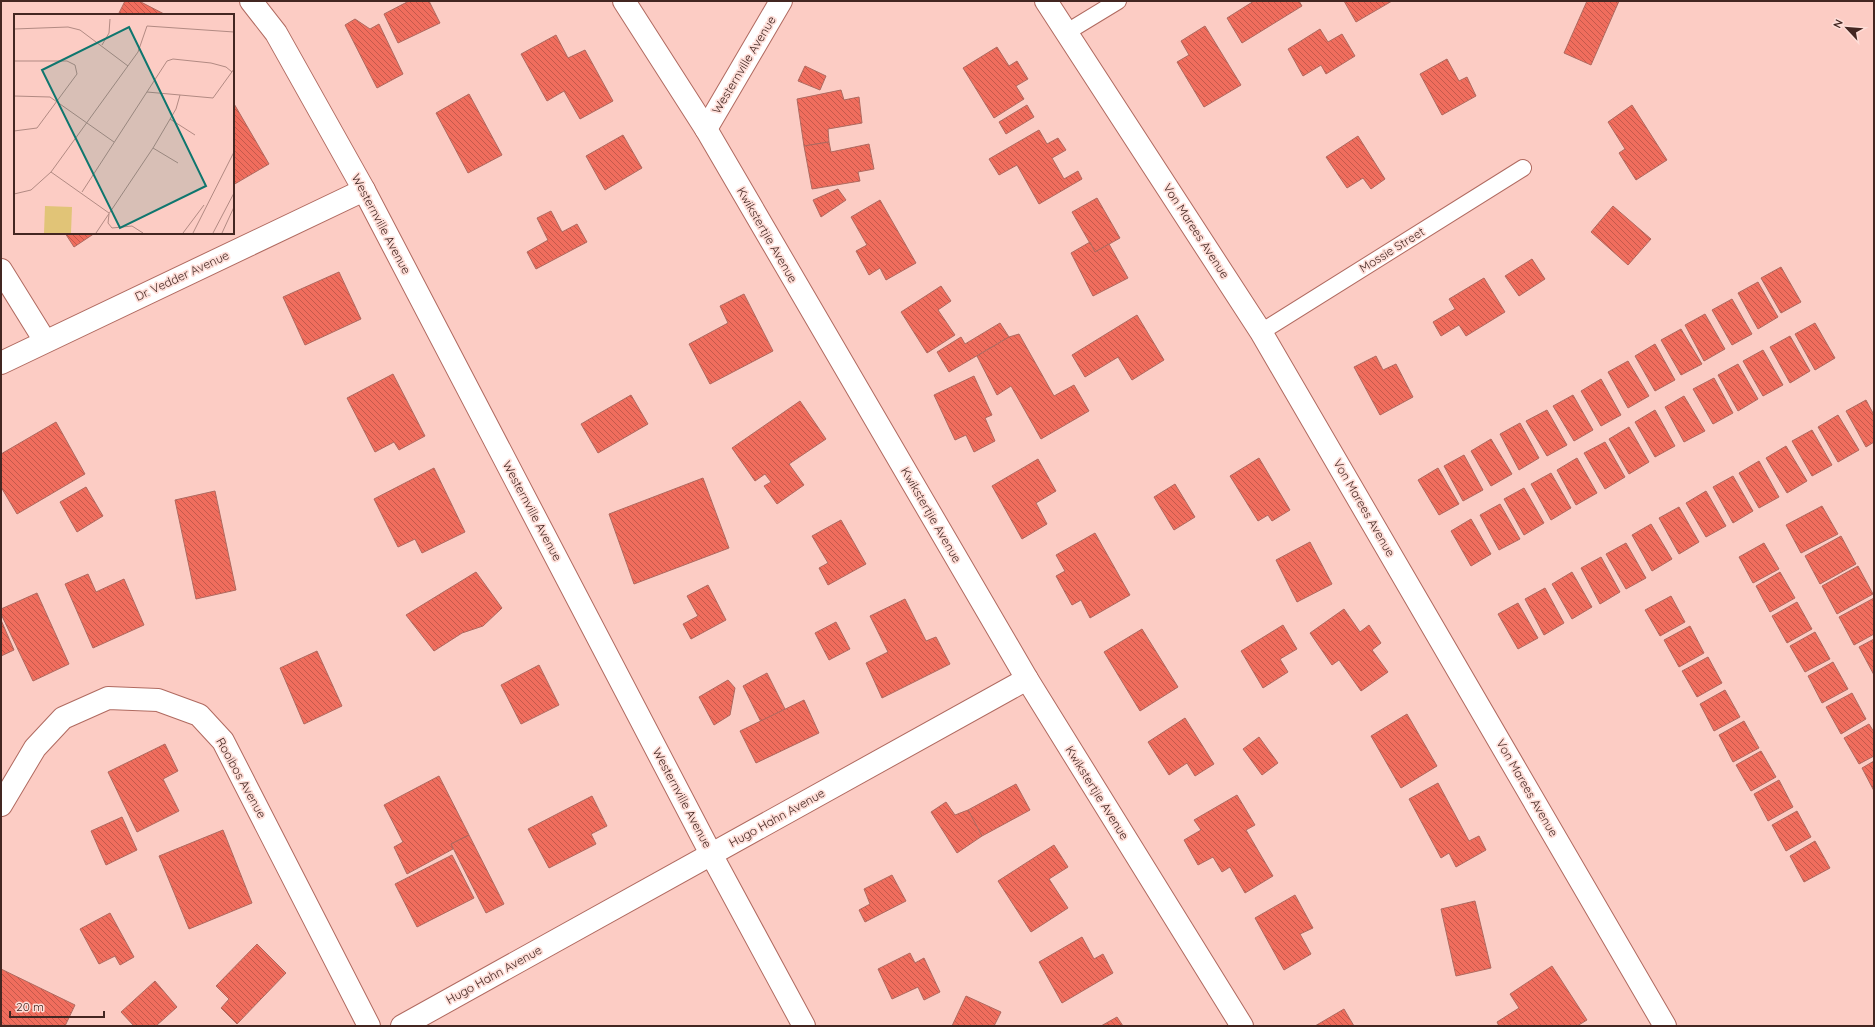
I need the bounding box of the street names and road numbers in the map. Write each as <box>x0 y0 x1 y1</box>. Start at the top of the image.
street label: Westernville Avenue <box>708 13 779 116</box>
street label: Westernville Avenue <box>349 171 414 277</box>
street label: Von Marees Avenue <box>1160 180 1233 281</box>
street label: Kwikstertjie Avenue <box>734 184 801 285</box>
street label: Mossie Street <box>1356 224 1427 276</box>
street label: Dr. Vedder Avenue <box>132 247 231 304</box>
street label: Von Marees Avenue <box>1330 456 1399 559</box>
street label: Westernville Avenue <box>500 458 565 564</box>
street label: Kwikstertjie Avenue <box>898 464 965 565</box>
street label: Rooibos Avenue <box>213 735 270 821</box>
street label: Von Marees Avenue <box>1493 736 1562 839</box>
street label: Kwikstertjie Avenue <box>1062 743 1132 843</box>
street label: Westernville Avenue <box>650 745 715 851</box>
street label: Hugo Hahn Avenue <box>726 785 827 850</box>
street label: Hugo Hahn Avenue <box>443 942 544 1007</box>

